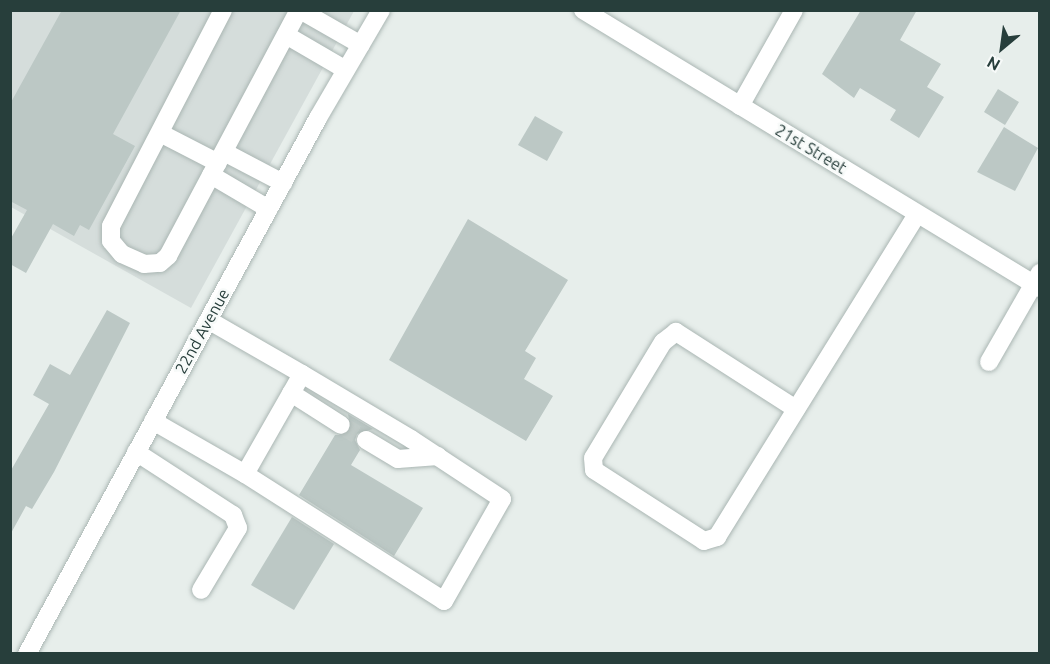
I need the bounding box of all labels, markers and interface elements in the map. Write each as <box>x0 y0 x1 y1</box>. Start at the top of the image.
north arrow <box>972 18 1032 78</box>
text: N <box>984 53 1003 75</box>
street label: 21st Street <box>772 120 850 178</box>
street label: 22nd Avenue <box>171 285 233 377</box>

